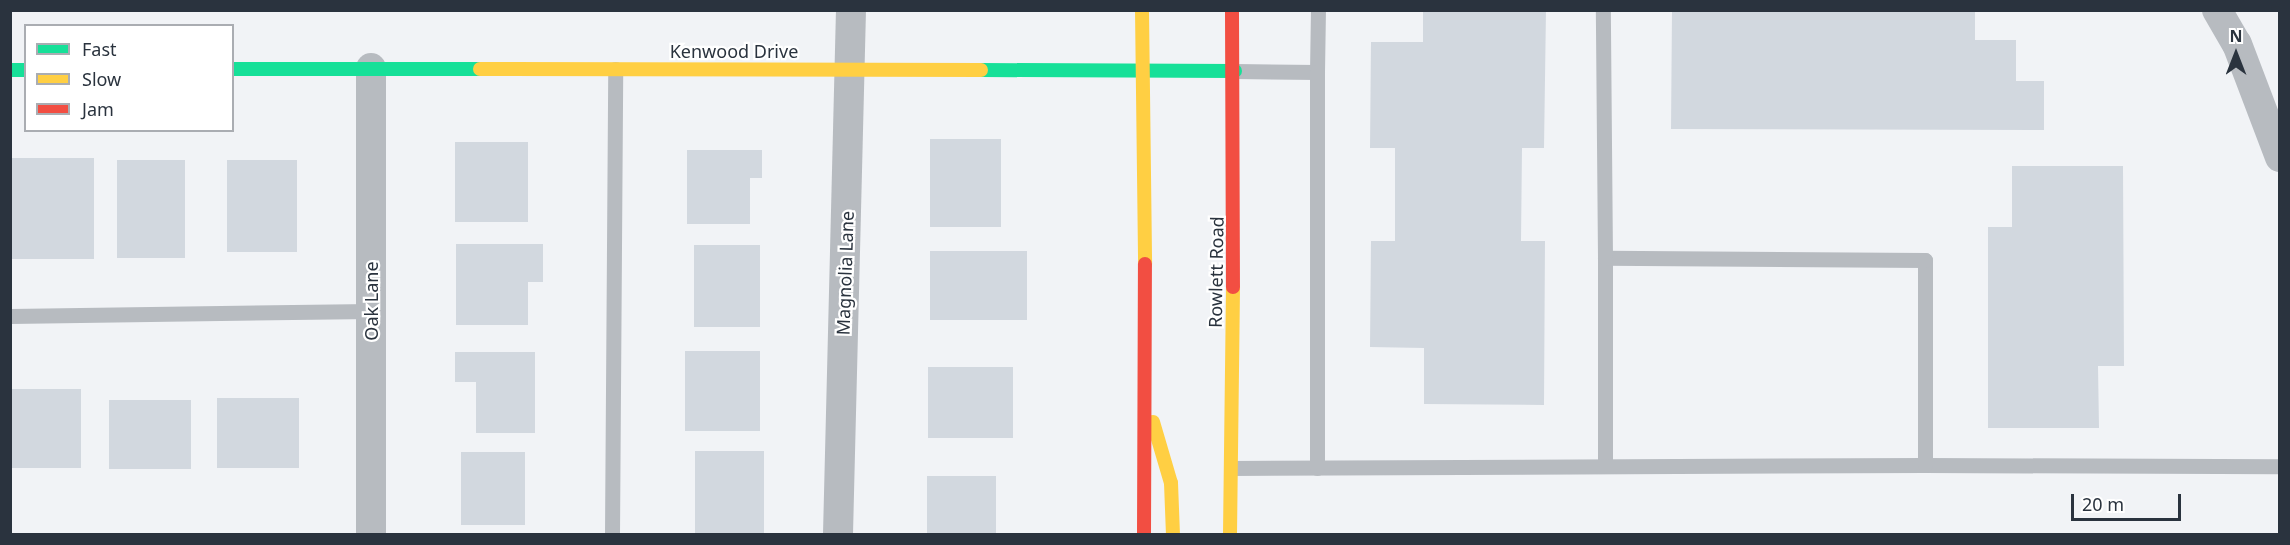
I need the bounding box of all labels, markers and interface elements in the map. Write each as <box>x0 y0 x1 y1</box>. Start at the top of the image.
legend <box>24 24 234 132</box>
north arrow <box>2206 24 2266 84</box>
text: N <box>2229 25 2243 47</box>
text: Fast <box>82 37 117 61</box>
street label: Kenwood Drive <box>670 40 798 62</box>
text: Slow <box>82 67 121 91</box>
text: Jam <box>82 97 114 121</box>
street label: Magnolia Lane <box>832 210 858 336</box>
street label: Rowlett Road <box>1204 216 1228 328</box>
street label: Oak Lane <box>360 261 382 341</box>
scale bar <box>2074 482 2184 520</box>
text: 20 m <box>2082 492 2124 516</box>

